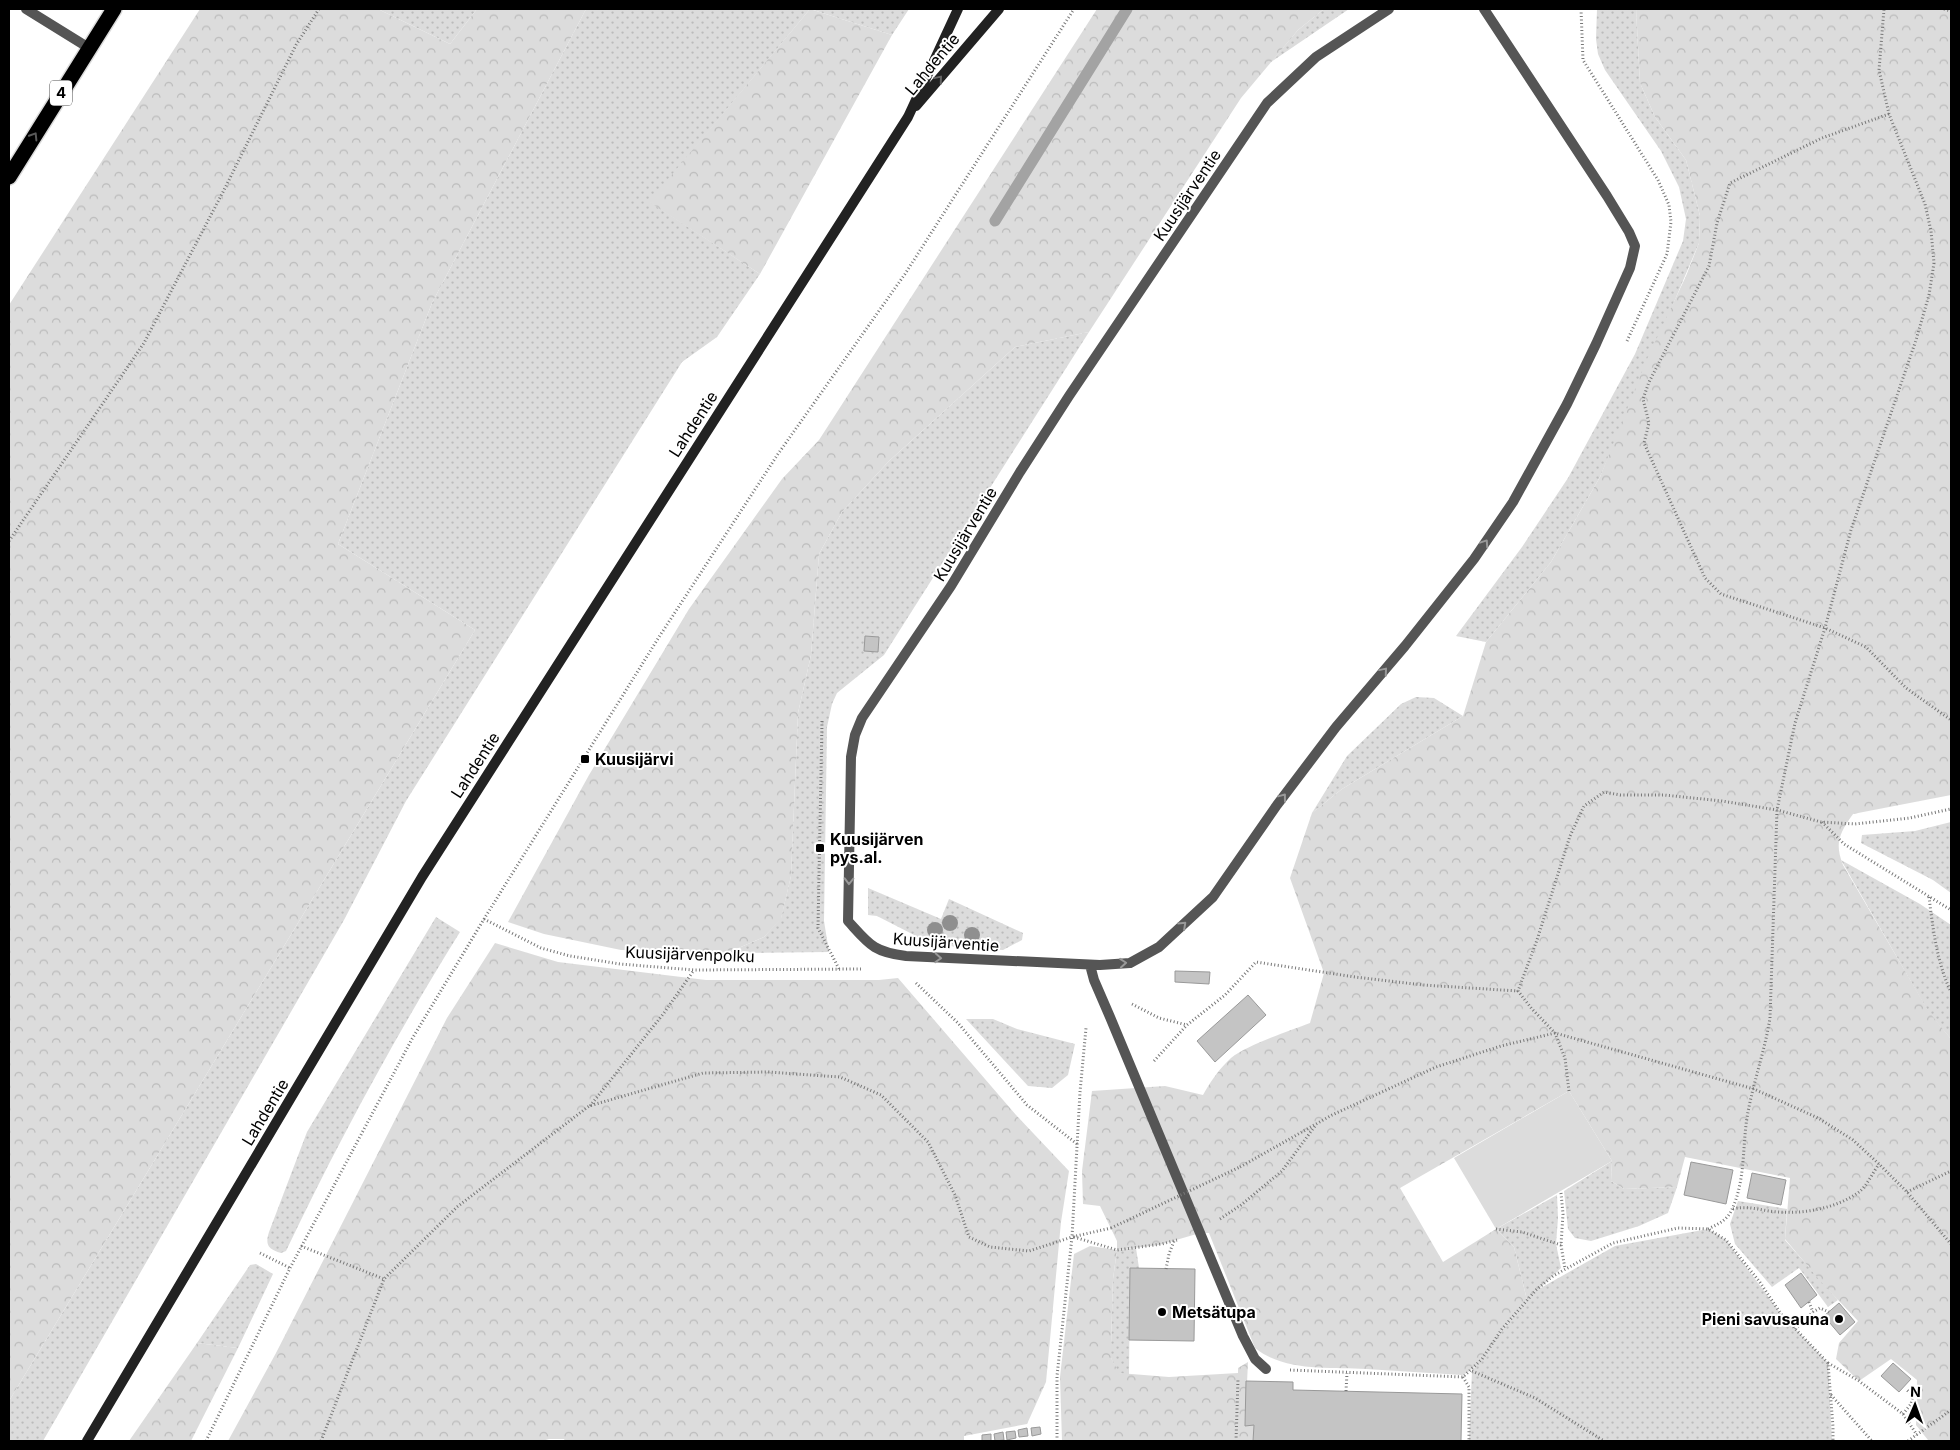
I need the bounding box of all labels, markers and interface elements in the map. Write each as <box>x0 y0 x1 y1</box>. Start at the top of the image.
street label: Lahdentie <box>900 29 964 99</box>
one-way arrow <box>933 76 942 85</box>
road number: 4 <box>50 80 72 106</box>
one-way arrow <box>28 132 38 141</box>
street label: Kuusijärventie <box>1149 145 1225 245</box>
street label: Lahdentie <box>664 387 722 461</box>
street label: Kuusijärventie <box>929 483 1001 585</box>
one-way arrow <box>1479 539 1488 549</box>
one-way arrow <box>1379 667 1388 676</box>
street label: Lahdentie <box>446 728 504 802</box>
place label: Kuusijärvi <box>595 749 674 769</box>
marker: Kuusijärvi <box>579 753 591 765</box>
one-way arrow <box>1277 794 1285 803</box>
place label: Kuusijärven pys.al. <box>830 829 923 867</box>
marker: Kuusijärven pys.al. <box>814 842 826 854</box>
one-way arrow <box>843 877 854 885</box>
one-way arrow <box>1178 922 1187 931</box>
street label: Kuusijärventie <box>892 928 1000 956</box>
street label: Kuusijärvenpolku <box>625 942 755 966</box>
one-way arrow <box>934 952 942 963</box>
one-way arrow <box>1120 958 1128 969</box>
street label: Lahdentie <box>237 1075 293 1149</box>
place label: Metsätupa <box>1172 1302 1256 1322</box>
marker: Metsätupa <box>1156 1306 1168 1318</box>
place label: Pieni savusauna <box>1702 1309 1829 1329</box>
marker: Pieni savusauna <box>1833 1313 1845 1325</box>
north arrow <box>1890 1380 1940 1430</box>
text: N <box>1910 1383 1921 1400</box>

